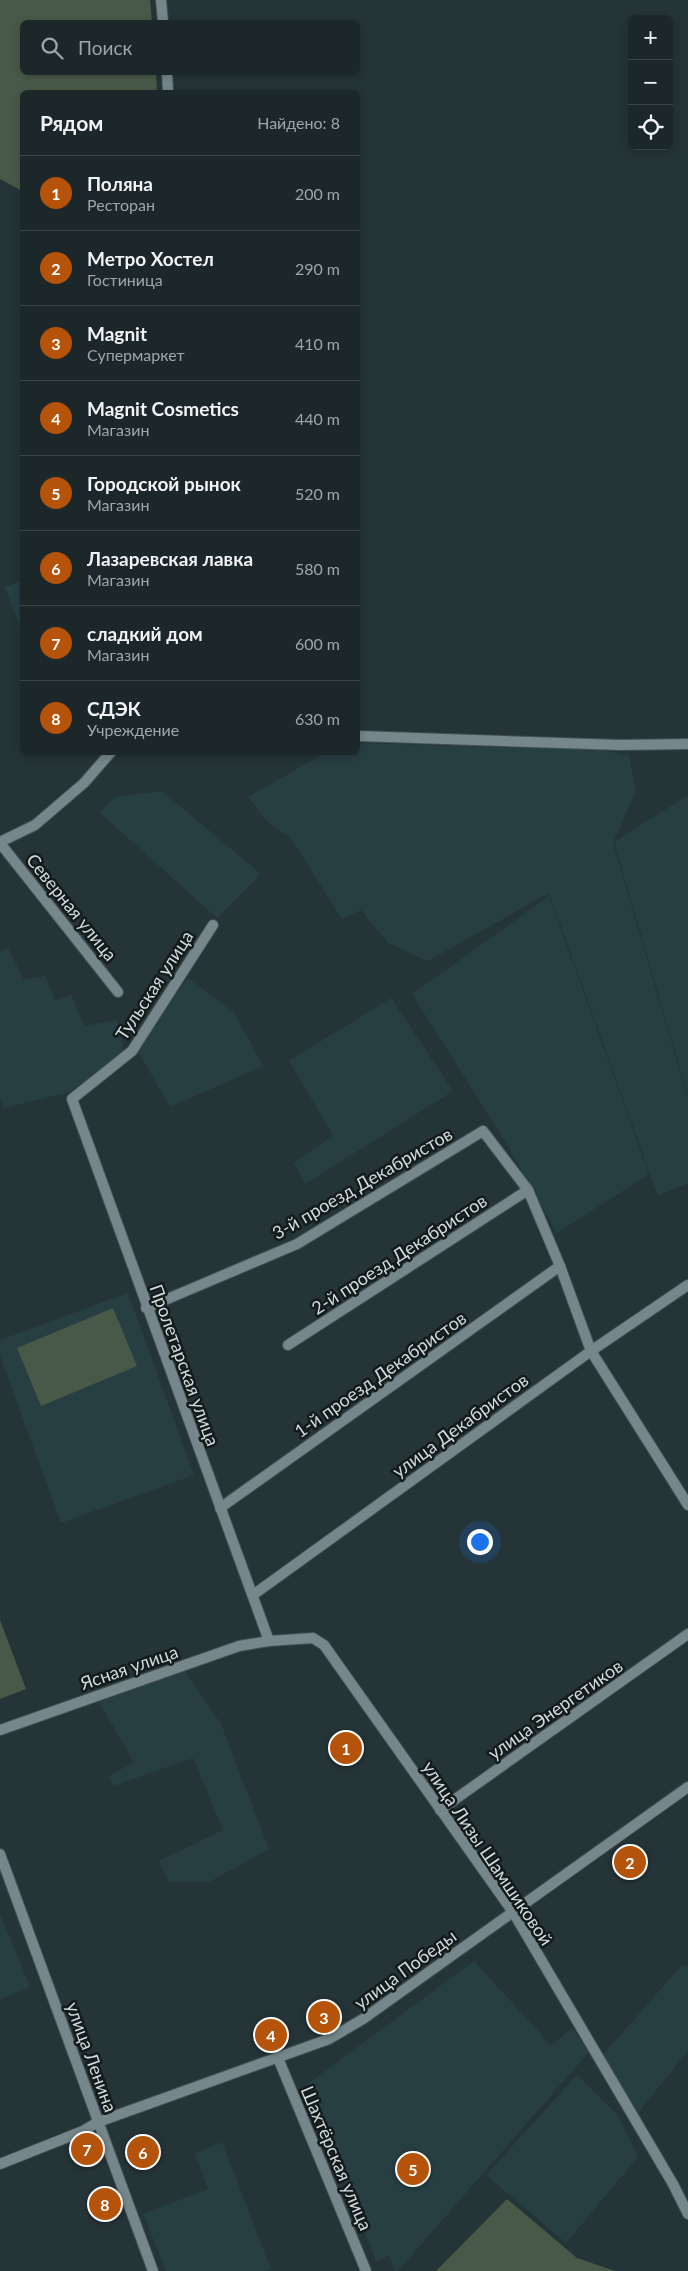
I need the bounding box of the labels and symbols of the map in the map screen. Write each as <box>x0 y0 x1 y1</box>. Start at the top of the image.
street label: Северная улица <box>22 849 122 965</box>
street label: Тульская улица <box>110 926 198 1044</box>
street label: 3-й проезд Декабристов <box>268 1122 456 1244</box>
street label: 2-й проезд Декабристов <box>307 1189 491 1319</box>
street label: Пролетарская улица <box>145 1281 225 1449</box>
street label: 1-й проезд Декабристов <box>290 1306 470 1442</box>
street label: улица Декабристов <box>388 1368 532 1482</box>
your location <box>467 1529 493 1555</box>
street label: Ясная улица <box>76 1640 181 1694</box>
street label: улица Энергетиков <box>483 1654 627 1764</box>
pin: 1 <box>330 1729 362 1767</box>
street label: улица Лизы Шамшиковой <box>418 1757 558 1949</box>
pin: 2 <box>614 1843 646 1881</box>
street label: улица Победы <box>350 1925 460 2013</box>
pin: 3 <box>308 1998 340 2036</box>
street label: улица Ленина <box>62 1999 122 2115</box>
pin: 4 <box>255 2016 287 2054</box>
street label: Шахтёрская улица <box>297 2082 377 2234</box>
pin: 7 <box>71 2130 103 2168</box>
pin: 6 <box>127 2133 159 2171</box>
pin: 5 <box>397 2150 429 2188</box>
pin: 8 <box>89 2185 121 2223</box>

